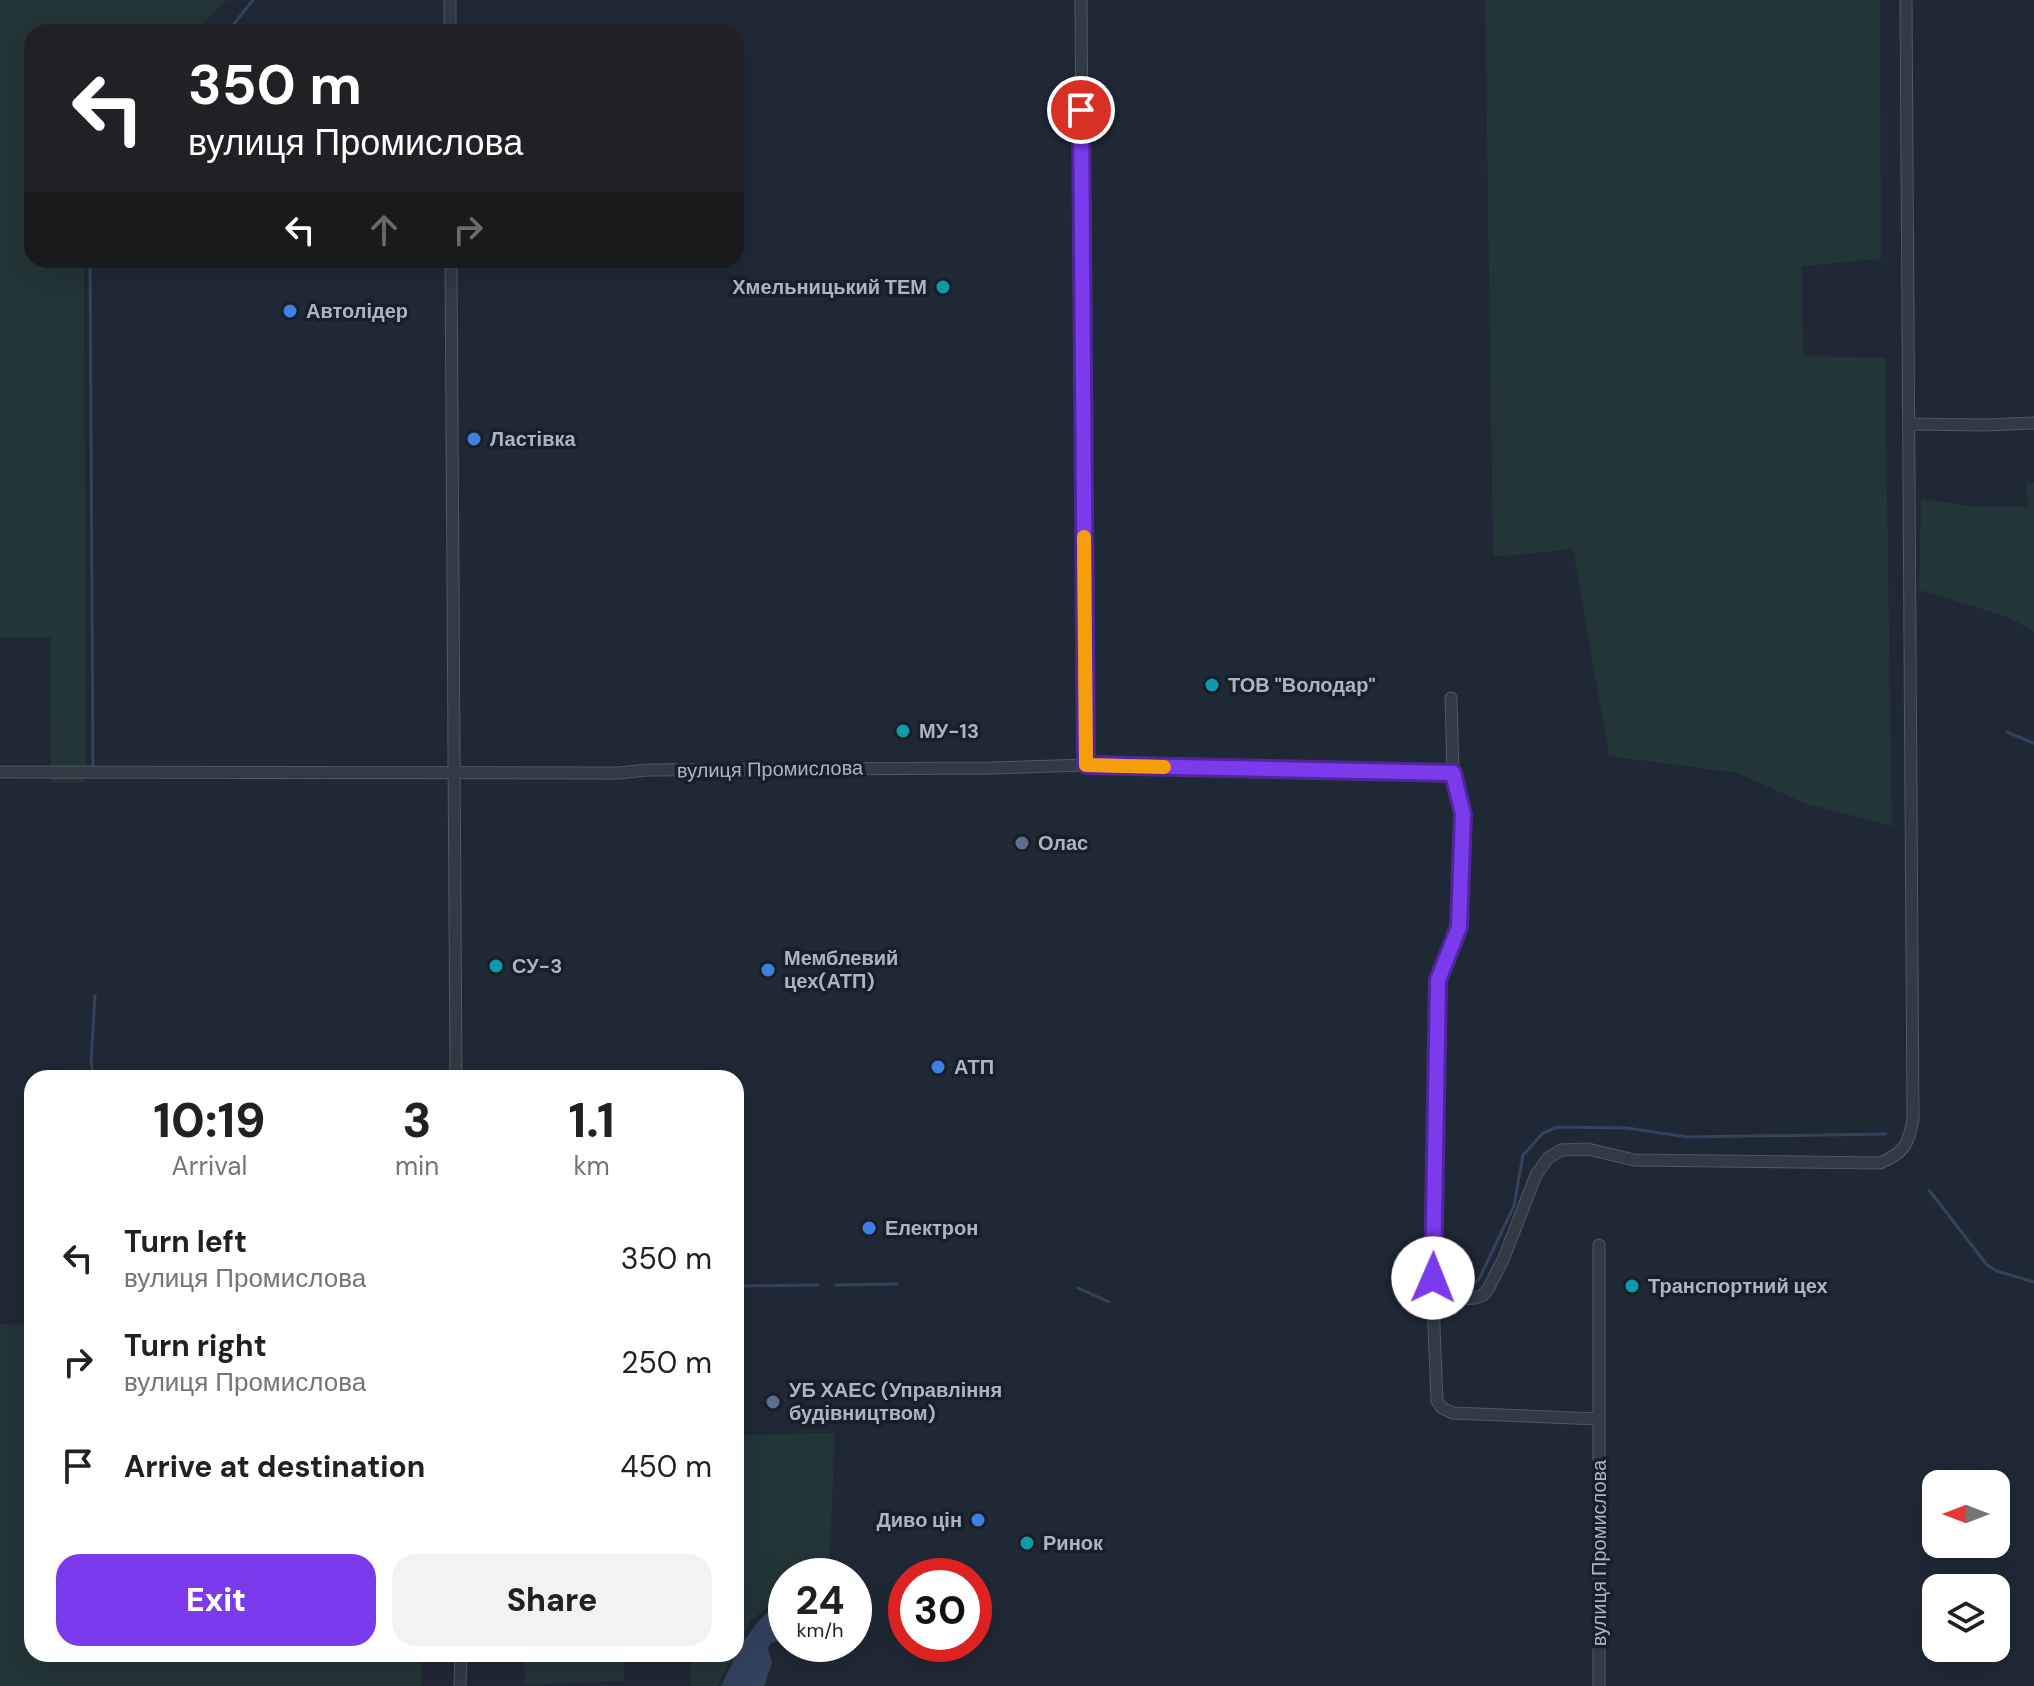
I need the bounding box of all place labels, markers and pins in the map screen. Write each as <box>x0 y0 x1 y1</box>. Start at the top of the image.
pin <box>1047 76 1115 144</box>
place label: Хмельницький ТЕМ <box>732 274 927 300</box>
marker: Хмельницький ТЕМ <box>934 278 952 296</box>
place label: Автолідер <box>306 298 408 324</box>
marker: Автолідер <box>281 302 299 320</box>
place label: Ластівка <box>490 426 576 452</box>
marker: Ластівка <box>465 430 483 448</box>
place label: ТОВ "Володар" <box>1228 672 1376 698</box>
marker: ТОВ "Володар" <box>1203 676 1221 694</box>
place label: МУ-13 <box>919 718 979 744</box>
marker: МУ-13 <box>894 722 912 740</box>
place label: Олас <box>1038 830 1088 856</box>
marker: Олас <box>1013 834 1031 852</box>
place label: Мемблевий цех(АТП) <box>784 945 898 994</box>
place label: СУ-3 <box>512 953 562 979</box>
marker: СУ-3 <box>487 957 505 975</box>
marker: Мемблевий цех(АТП) <box>759 961 777 979</box>
place label: АТП <box>954 1054 994 1080</box>
marker: АТП <box>929 1058 947 1076</box>
place label: Електрон <box>885 1215 978 1241</box>
marker: Електрон <box>860 1219 878 1237</box>
place label: Транспортний цех <box>1648 1273 1828 1299</box>
marker: Транспортний цех <box>1623 1277 1641 1295</box>
place label: УБ ХАЕС (Управління будівництвом) <box>789 1377 1002 1426</box>
marker: УБ ХАЕС (Управління будівництвом) <box>764 1393 782 1411</box>
place label: Диво цін <box>877 1507 962 1533</box>
marker: Диво цін <box>969 1511 987 1529</box>
place label: Ринок <box>1043 1530 1104 1556</box>
marker: Ринок <box>1018 1534 1036 1552</box>

